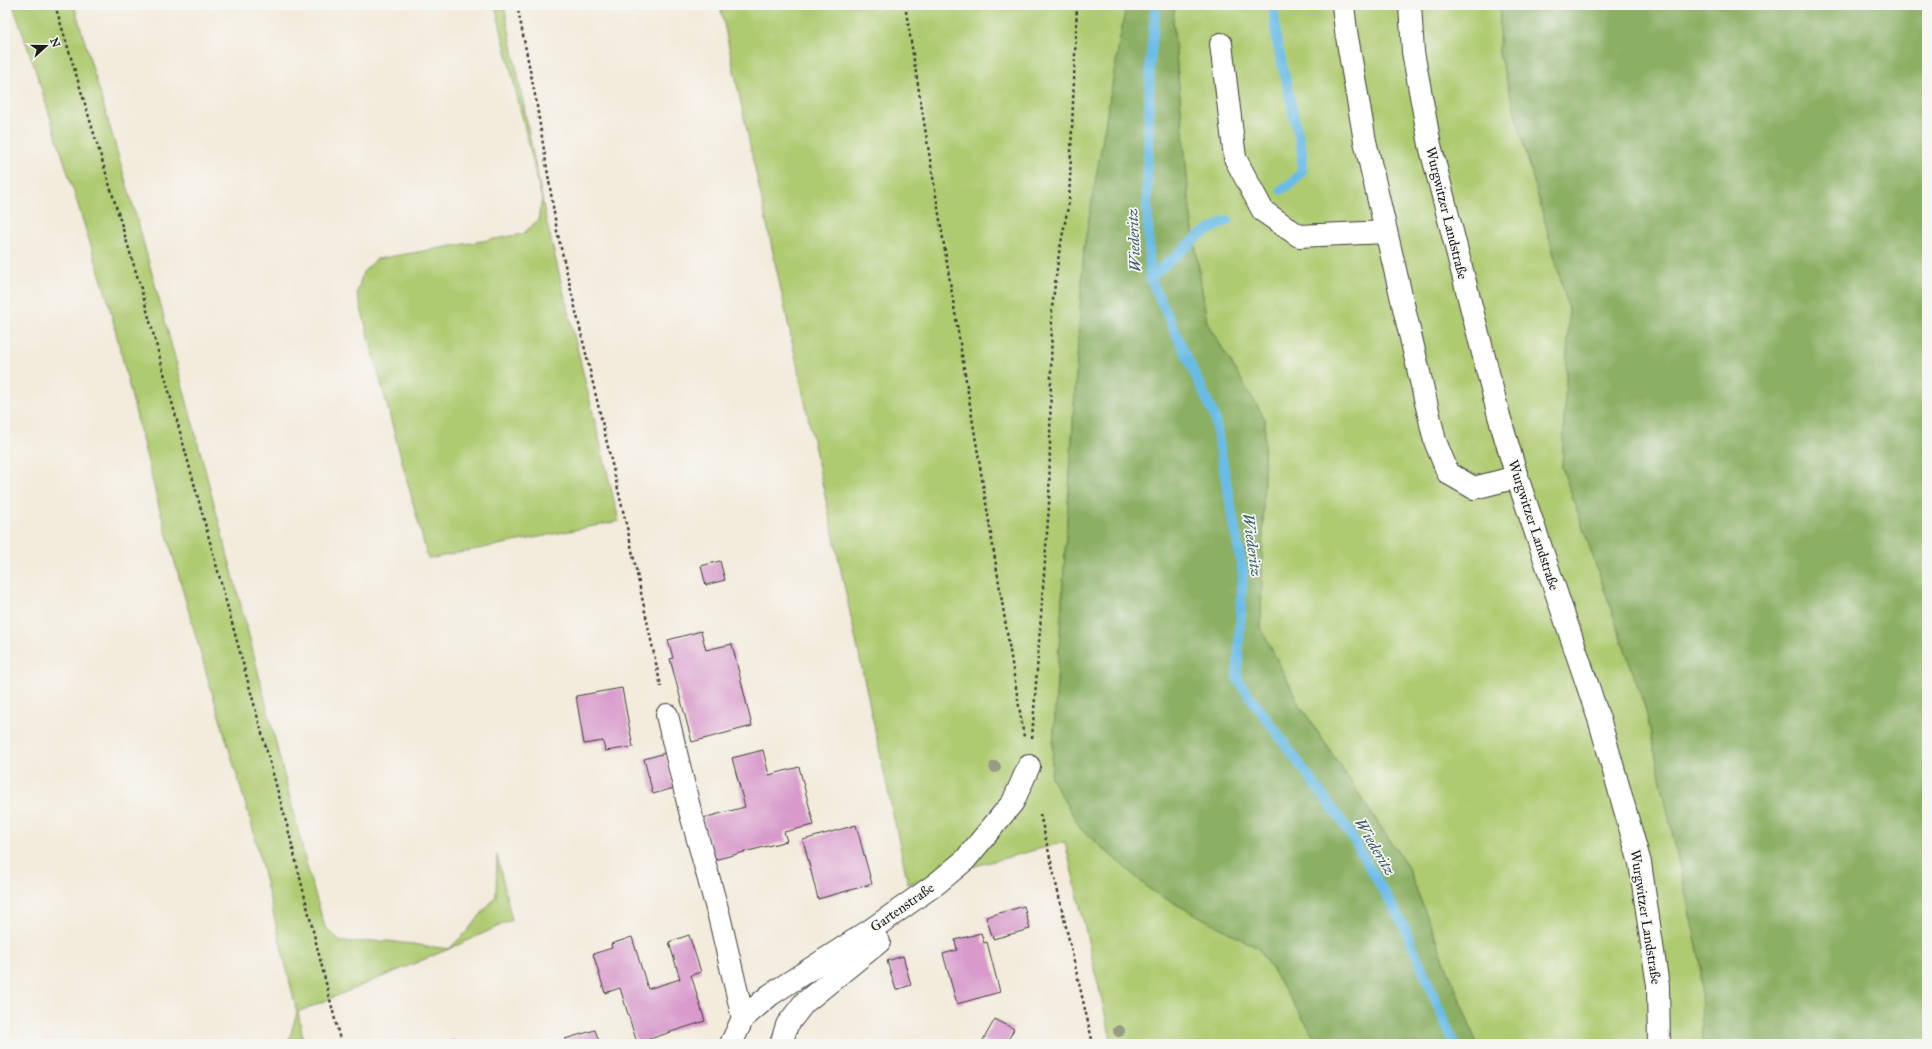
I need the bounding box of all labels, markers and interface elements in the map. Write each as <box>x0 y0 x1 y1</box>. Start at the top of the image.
north arrow <box>26 26 66 66</box>
text: N <box>47 36 63 50</box>
street label: Wurgwitzer Landstraße <box>1422 145 1471 281</box>
water label: Wiederitz <box>1123 208 1145 272</box>
street label: Wurgwitzer Landstraße <box>1504 458 1563 593</box>
water label: Wiederitz <box>1239 512 1265 578</box>
water label: Wiederitz <box>1351 815 1399 879</box>
street label: Wurgwitzer Landstraße <box>1626 849 1665 986</box>
street label: Gartenstraße <box>867 879 938 936</box>

